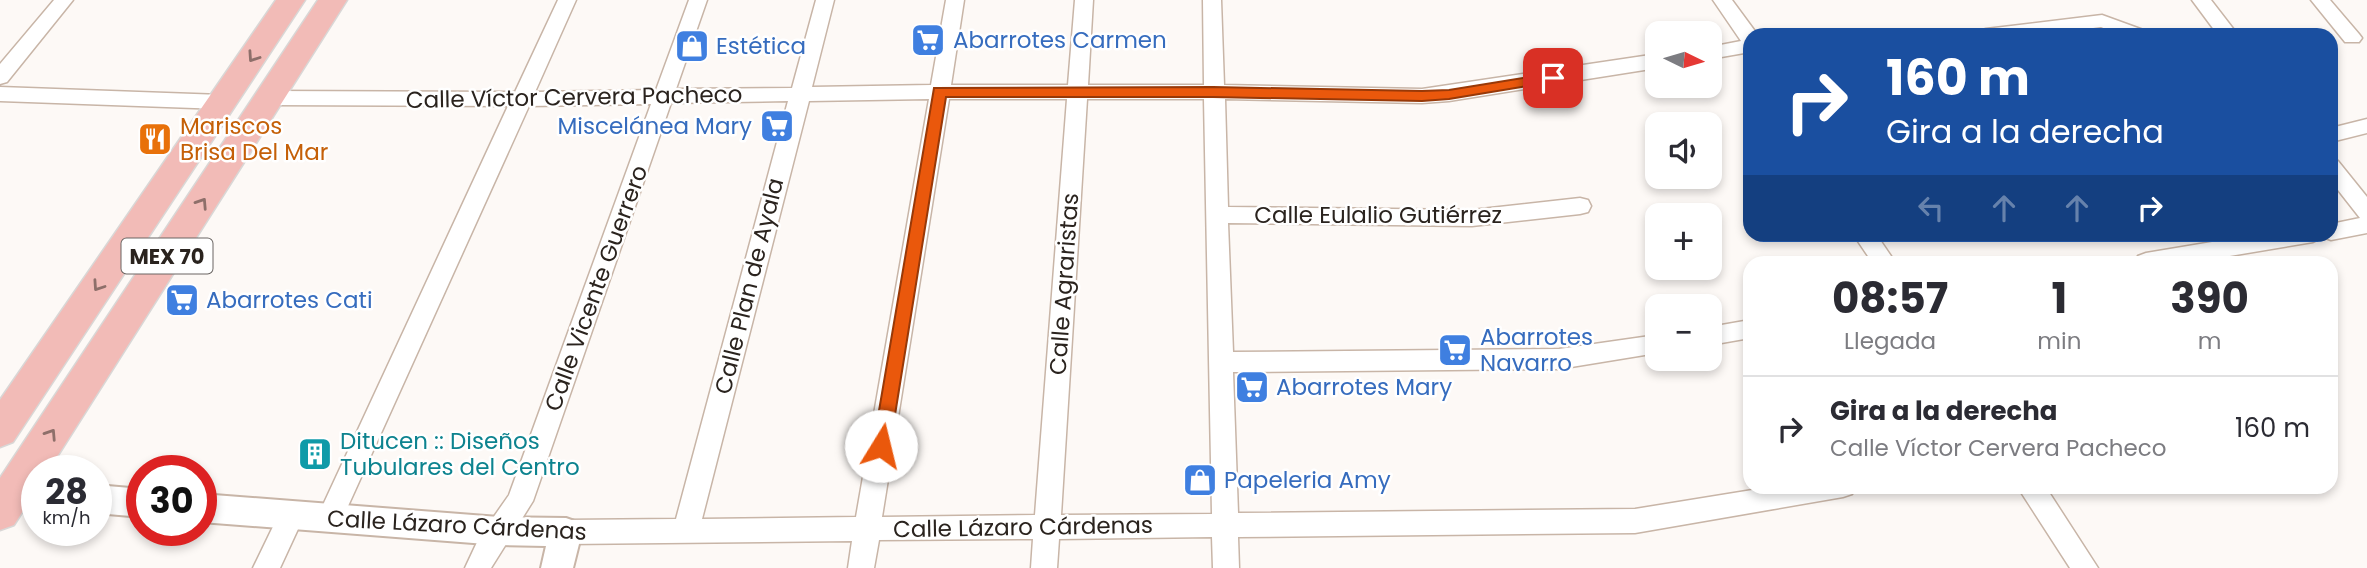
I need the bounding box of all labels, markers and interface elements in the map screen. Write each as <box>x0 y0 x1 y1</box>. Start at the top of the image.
supermarket icon: Abarrotes Carmen <box>909 21 947 59</box>
north arrow <box>1645 21 1722 98</box>
map controls <box>1645 21 1722 371</box>
place label: Abarrotes Carmen <box>953 24 1167 56</box>
shop icon: Estética <box>673 27 711 65</box>
place label: Estética <box>716 30 806 62</box>
text: 160 m <box>1886 44 2030 112</box>
pin <box>1523 48 1583 108</box>
one-way arrow <box>248 49 261 62</box>
icon: right <box>1771 56 1862 147</box>
icon: arrive <box>1534 59 1572 97</box>
street label: Calle Víctor Cervera Pacheco <box>405 78 743 116</box>
supermarket icon: Miscelánea Mary <box>758 107 796 145</box>
text: Gira a la derecha <box>1886 109 2164 154</box>
place label: Mariscos Brisa Del Mar <box>180 110 328 168</box>
place label: Miscelánea Mary <box>558 110 752 142</box>
button: sound <box>1645 112 1722 189</box>
restaurant icon: Mariscos Brisa Del Mar <box>136 120 174 158</box>
street label: Calle Vicente Guerrero <box>537 161 655 415</box>
street label: Calle Plan de Ayala <box>707 175 791 397</box>
icon: left <box>1912 189 1950 227</box>
icon: ahead <box>1985 189 2023 227</box>
icon: ahead <box>2058 189 2096 227</box>
icon: right <box>2131 189 2169 227</box>
street label: Calle Agraristas <box>1042 192 1086 376</box>
one-way arrow <box>194 198 207 211</box>
street label: Calle Eulalio Gutiérrez <box>1254 199 1502 231</box>
button: + <box>1645 203 1722 280</box>
road number: MEX 70 <box>122 238 212 274</box>
text: 08:57 <box>1832 269 1948 328</box>
text: 1 <box>2051 269 2067 328</box>
text: 390 <box>2170 269 2249 328</box>
one-way arrow <box>94 278 106 291</box>
supermarket icon: Abarrotes Cati <box>163 281 201 319</box>
place label: Abarrotes Cati <box>206 284 373 316</box>
button: − <box>1645 294 1722 371</box>
place label: Abarrotes Navarro <box>1480 321 1593 379</box>
text: Llegada <box>1844 325 1936 357</box>
text: min <box>2037 325 2081 357</box>
text: m <box>2198 325 2222 357</box>
supermarket icon: Abarrotes Navarro <box>1436 331 1474 369</box>
supermarket icon: Abarrotes Mary <box>1233 368 1271 406</box>
place label: Abarrotes Mary <box>1276 371 1452 403</box>
text: Gira a la derecha <box>1830 393 2058 429</box>
position arrow <box>844 409 918 483</box>
icon: right <box>1771 410 1809 448</box>
text: 160 m <box>2235 410 2310 446</box>
place label: Ditucen :: Diseños Tubulares del Centro <box>340 425 580 483</box>
one-way arrow <box>43 429 55 442</box>
text: Calle Víctor Cervera Pacheco <box>1830 432 2167 464</box>
building icon: Ditucen :: Diseños Tubulares del Centro <box>296 435 334 473</box>
speed limit sign: 30 <box>126 455 217 546</box>
shop icon: Papeleria Amy <box>1181 461 1219 499</box>
place label: Papeleria Amy <box>1224 464 1391 496</box>
text: 28 <box>45 467 88 516</box>
street label: Calle Lázaro Cárdenas <box>326 502 588 548</box>
text: km/h <box>43 505 90 530</box>
street label: Calle Lázaro Cárdenas <box>893 509 1153 545</box>

